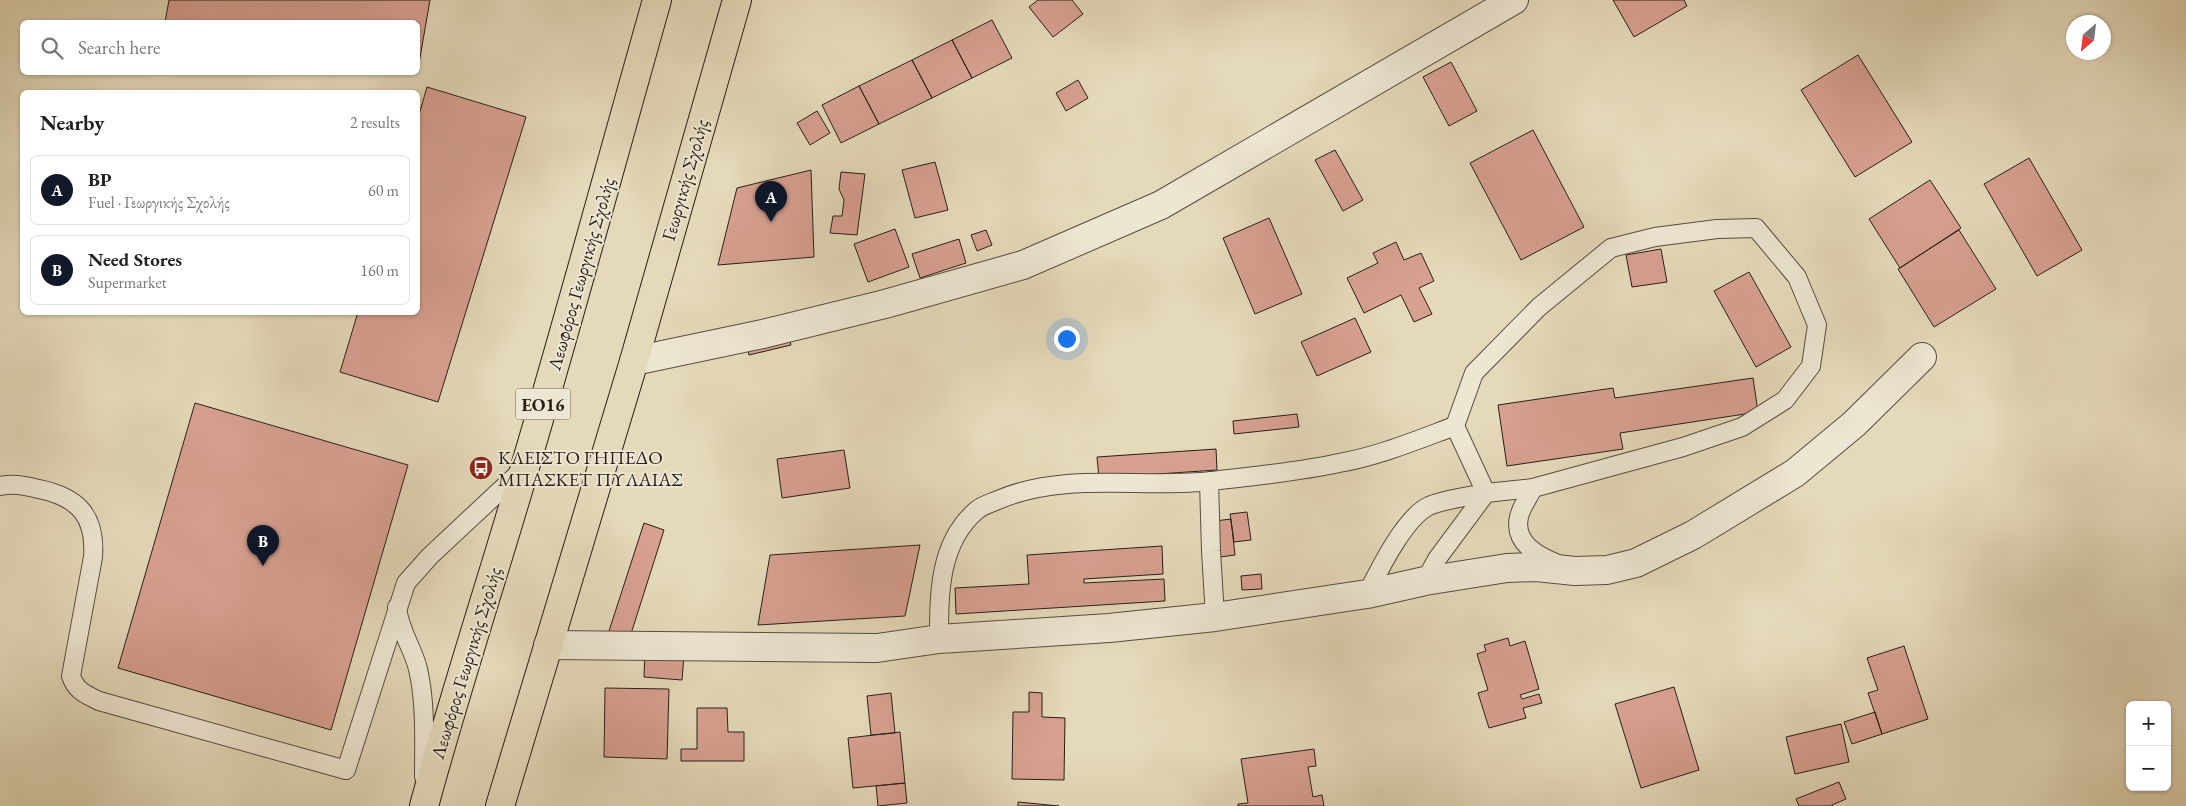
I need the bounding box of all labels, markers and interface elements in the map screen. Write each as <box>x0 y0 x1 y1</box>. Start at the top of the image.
north arrow <box>2066 15 2111 60</box>
search box <box>20 20 420 75</box>
icon: search <box>38 34 66 62</box>
text: Search here <box>78 35 160 60</box>
text: Nearby <box>40 109 104 136</box>
text: 2 results <box>350 112 400 133</box>
street label: Γεωργικής Σχολής <box>656 116 714 244</box>
text: BP <box>88 167 111 192</box>
street label: Λεωφόρος Γεωργικής Σχολής <box>541 175 620 374</box>
text: A <box>51 180 63 201</box>
text: 60 m <box>368 180 399 201</box>
pin: A <box>755 181 787 222</box>
text: Fuel · Γεωργικής Σχολής <box>88 192 230 213</box>
text: Need Stores <box>88 247 182 272</box>
text: B <box>52 260 62 281</box>
text: 160 m <box>360 260 399 281</box>
text: Supermarket <box>88 272 167 293</box>
your location <box>1054 326 1080 352</box>
road number: ΕΟ16 <box>516 388 570 419</box>
place label: ΚΛΕΙΣΤΟ ΓΗΠΕΔΟ ΜΠΑΣΚΕΤ ΠΥΛΑΙΑΣ <box>498 445 683 492</box>
bus stop icon: ΚΛΕΙΣΤΟ ΓΗΠΕΔΟ ΜΠΑΣΚΕΤ ΠΥΛΑΙΑΣ <box>468 455 494 481</box>
pin: B <box>247 525 279 566</box>
street label: Λεωφόρος Γεωργικής Σχολής <box>425 564 507 763</box>
map controls <box>2126 701 2171 791</box>
button: + <box>2126 701 2171 746</box>
button: − <box>2126 746 2171 791</box>

